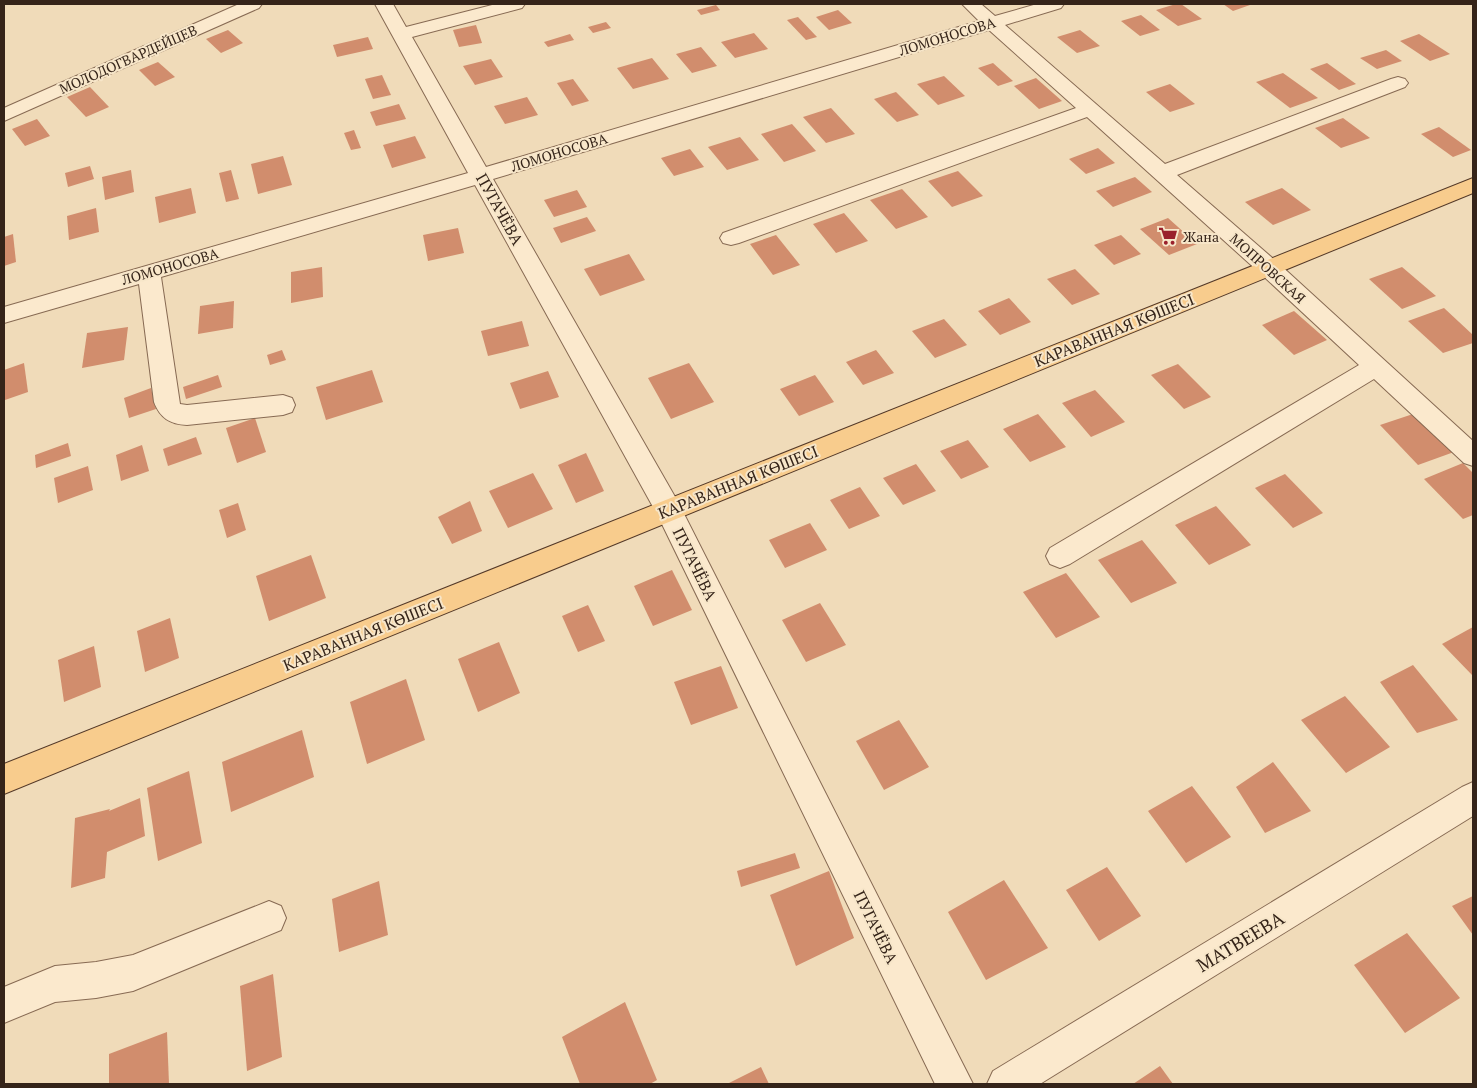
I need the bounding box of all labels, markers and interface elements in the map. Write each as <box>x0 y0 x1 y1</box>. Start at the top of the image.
street label: ЛОМОНОСОВА <box>896 12 998 60</box>
street label: МОЛОДОГВАРДЕЙЦЕВ <box>56 20 200 98</box>
street label: ЛОМОНОСОВА <box>508 128 610 176</box>
street label: ПУГАЧЁВА <box>471 169 529 249</box>
supermarket icon: Жана <box>1157 225 1179 247</box>
place label: Жана <box>1183 227 1219 246</box>
street label: МОПРОВСКАЯ <box>1226 229 1310 307</box>
street label: ЛОМОНОСОВА <box>118 243 221 289</box>
street label: КАРАВАННАЯ КӨШЕСІ <box>1031 288 1197 372</box>
street label: КАРАВАННАЯ КӨШЕСІ <box>655 440 821 524</box>
street label: ПУГАЧЁВА <box>668 524 722 604</box>
street label: КАРАВАННАЯ КӨШЕСІ <box>280 592 446 676</box>
street label: ПУГАЧЁВА <box>849 887 903 967</box>
street label: МАТВЕЕВА <box>1192 905 1289 977</box>

